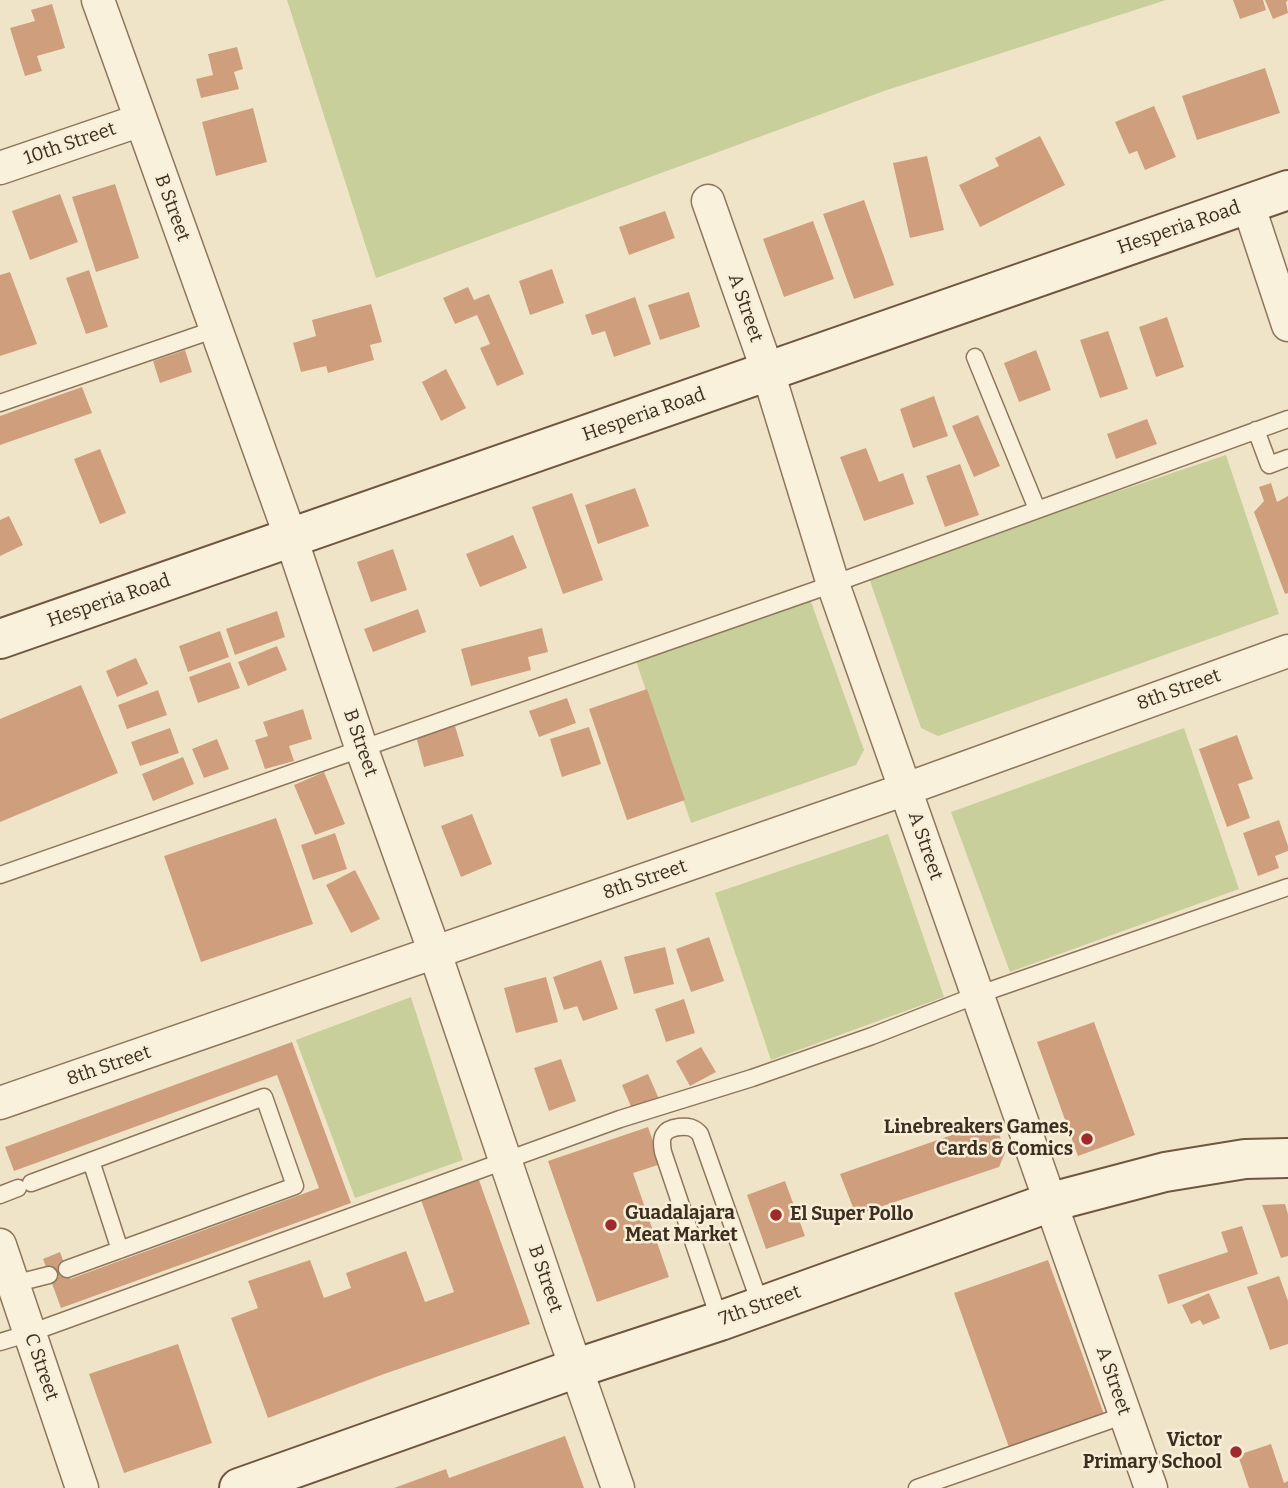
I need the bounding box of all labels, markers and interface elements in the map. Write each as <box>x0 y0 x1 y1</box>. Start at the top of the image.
street label: 10th Street <box>21 118 119 170</box>
street label: B Street <box>149 171 195 245</box>
street label: Hesperia Road <box>1115 196 1243 260</box>
street label: A Street <box>723 271 767 345</box>
street label: Hesperia Road <box>580 383 708 447</box>
street label: Hesperia Road <box>45 569 173 633</box>
street label: 8th Street <box>1134 664 1224 716</box>
street label: B Street <box>338 706 382 780</box>
street label: A Street <box>903 809 947 883</box>
street label: 8th Street <box>600 855 690 905</box>
street label: 8th Street <box>64 1041 154 1091</box>
place label: Linebreakers Games, Cards & Comics <box>884 1117 1073 1161</box>
marker: Linebreakers Games, Cards & Comics <box>1079 1131 1095 1147</box>
place label: Guadalajara Meat Market <box>625 1203 738 1247</box>
place label: El Super Pollo <box>790 1204 914 1226</box>
marker: El Super Pollo <box>768 1207 784 1223</box>
marker: Guadalajara Meat Market <box>603 1217 619 1233</box>
street label: B Street <box>523 1242 567 1316</box>
street label: 7th Street <box>716 1281 804 1331</box>
street label: C Street <box>19 1330 63 1404</box>
street label: A Street <box>1091 1344 1135 1418</box>
place label: Victor Primary School <box>1083 1430 1222 1474</box>
marker: Victor Primary School <box>1228 1444 1244 1460</box>

